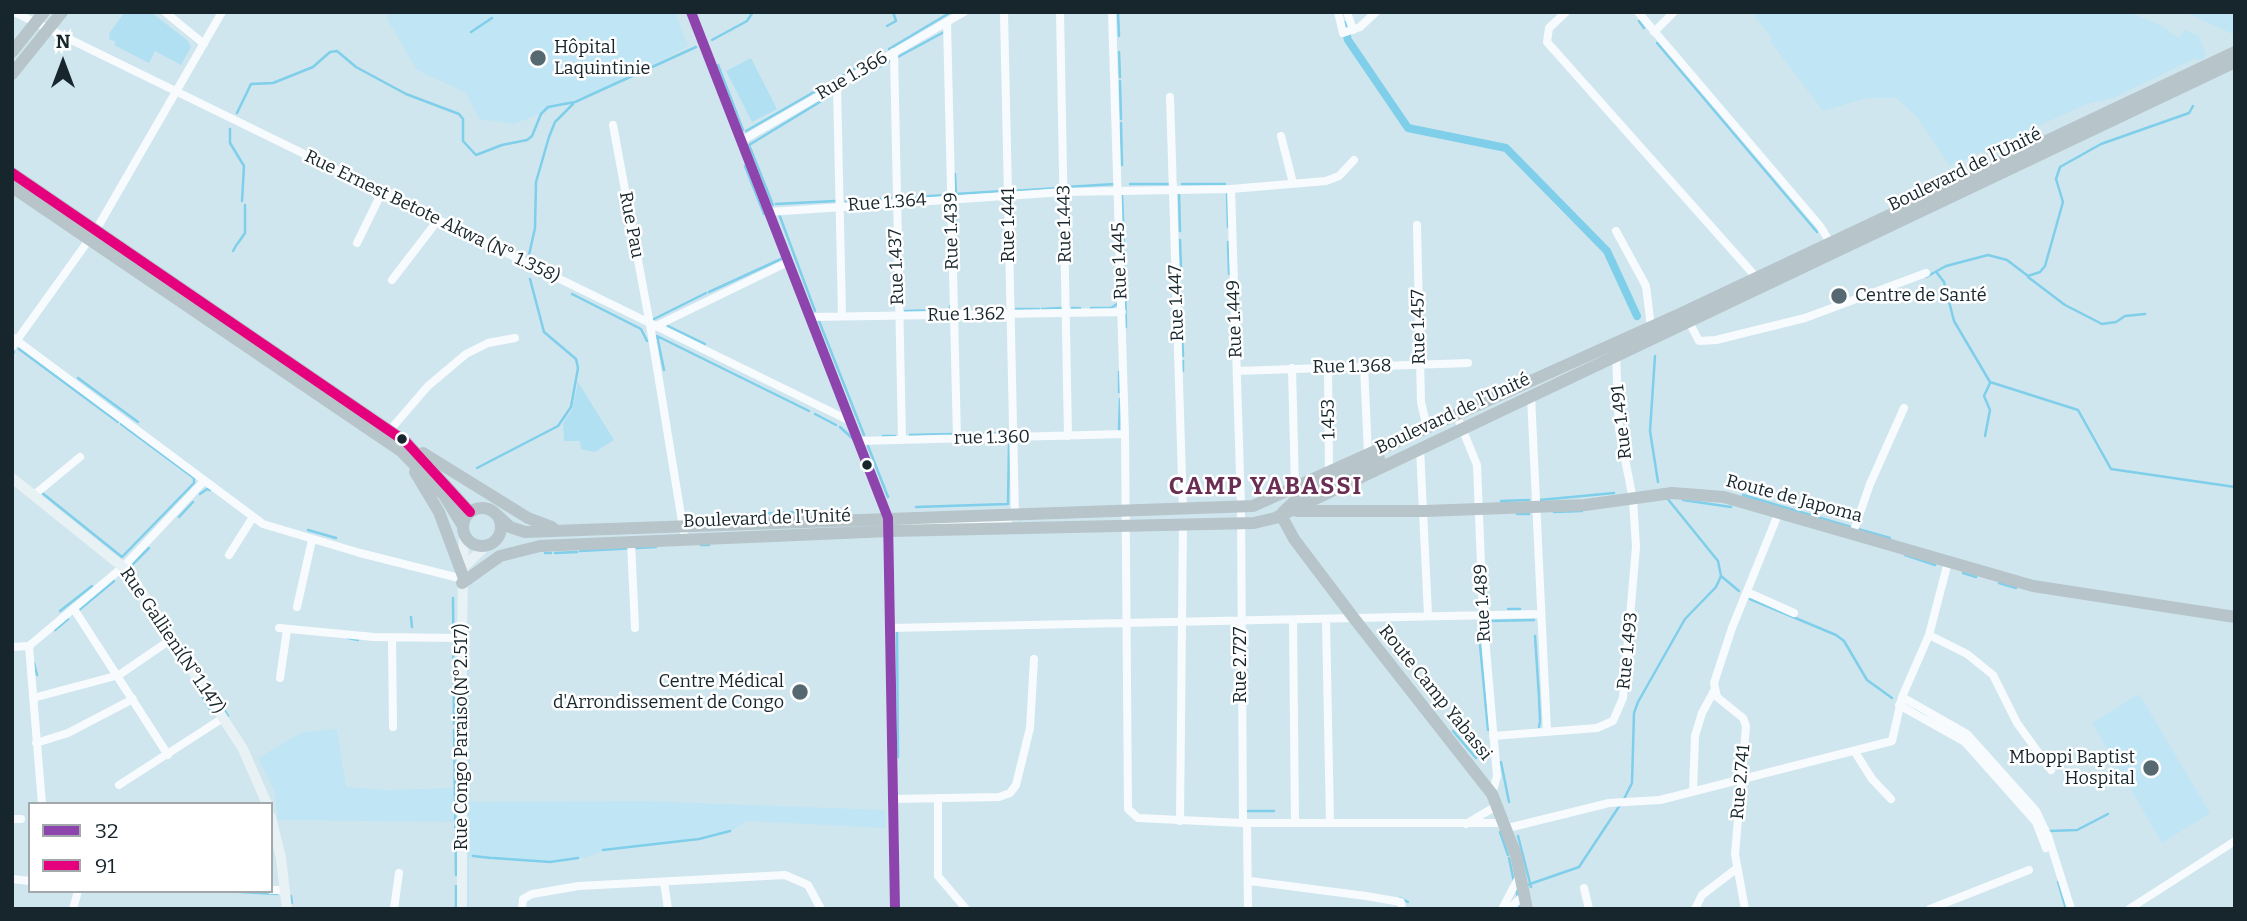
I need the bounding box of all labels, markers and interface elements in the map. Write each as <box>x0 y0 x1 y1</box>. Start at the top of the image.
north arrow <box>28 28 98 98</box>
text: N <box>56 30 70 53</box>
place label: Hôpital Laquintinie <box>554 37 650 80</box>
street label: Rue 1.366 <box>813 47 891 105</box>
marker: Hôpital Laquintinie <box>528 48 548 68</box>
street label: Boulevard de l'Unité <box>1885 124 2045 216</box>
street label: Rue Ernest Betote Akwa (N° 1.358) <box>301 146 563 288</box>
street label: Rue 1.443 <box>1054 185 1076 263</box>
street label: Rue 1.441 <box>998 187 1020 263</box>
street label: Rue 1.364 <box>847 189 927 217</box>
street label: Rue Pau <box>614 190 648 260</box>
street label: Rue 1.439 <box>941 192 963 270</box>
street label: Rue 1.445 <box>1108 222 1132 300</box>
street label: Rue 1.437 <box>885 228 909 306</box>
street label: Rue 1.447 <box>1165 264 1189 342</box>
street label: Rue 1.449 <box>1223 279 1247 359</box>
place label: Centre de Santé <box>1855 285 1987 307</box>
marker: Centre de Santé <box>1829 286 1849 306</box>
street label: Rue 1.457 <box>1408 289 1430 365</box>
street label: Rue 1.362 <box>927 304 1005 326</box>
street label: Rue 1.368 <box>1312 356 1392 378</box>
street label: Boulevard de l'Unité <box>1372 369 1534 459</box>
street label: Rue 1.491 <box>1607 384 1637 460</box>
street label: 1.453 <box>1318 399 1340 439</box>
street label: rue 1.360 <box>954 427 1030 449</box>
unlabelled marker <box>395 432 409 446</box>
unlabelled marker <box>860 458 874 472</box>
street label: Route de Japoma <box>1723 470 1865 528</box>
district label: CAMP YABASSI <box>1170 473 1362 501</box>
street label: Boulevard de l'Unité <box>683 505 851 533</box>
street label: Rue 1.489 <box>1470 563 1496 643</box>
street label: Rue Gallieni(N°1.147) <box>115 564 229 718</box>
street label: Rue 1.493 <box>1613 611 1643 691</box>
street label: Route Camp Yabassi <box>1374 621 1496 765</box>
street label: Rue Congo Paraiso(N°2.517) <box>451 624 473 850</box>
street label: Rue 2.727 <box>1230 627 1252 703</box>
place label: Centre Médical d'Arrondissement de Congo <box>553 671 784 714</box>
marker: Centre Médical d'Arrondissement de Congo <box>790 682 810 702</box>
street label: Rue 2.741 <box>1727 743 1755 821</box>
place label: Mboppi Baptist Hospital <box>2009 747 2135 790</box>
marker: Mboppi Baptist Hospital <box>2141 758 2161 778</box>
legend <box>28 802 273 893</box>
text: 32 <box>95 818 118 844</box>
text: 91 <box>95 853 116 879</box>

